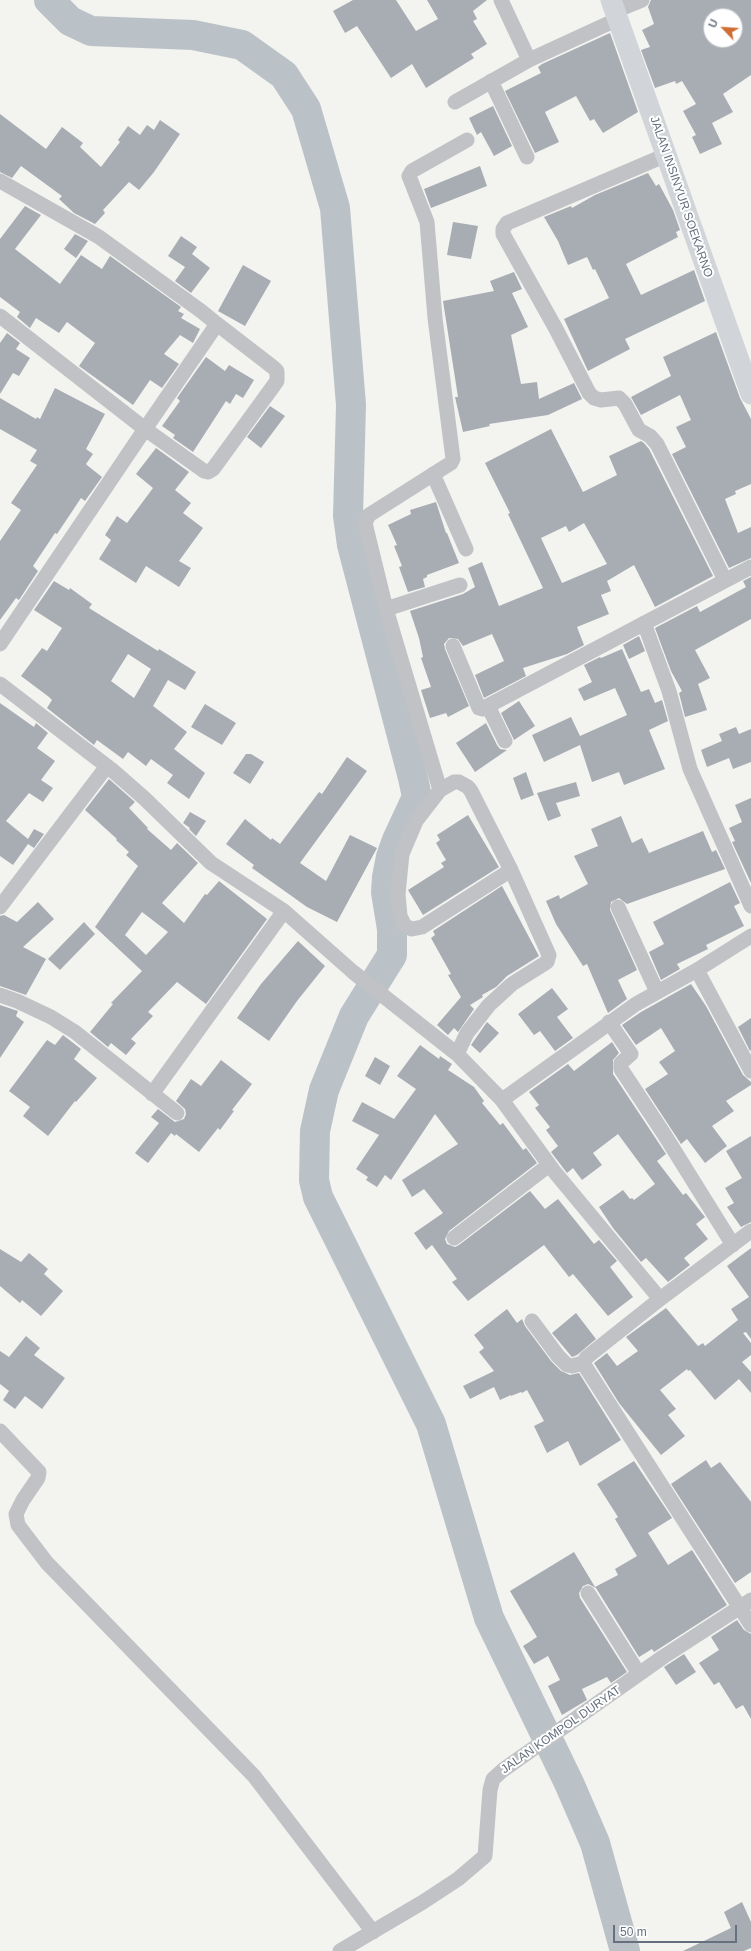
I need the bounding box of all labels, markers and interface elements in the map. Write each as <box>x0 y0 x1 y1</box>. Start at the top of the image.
north arrow <box>703 8 743 48</box>
text: U <box>706 17 720 29</box>
street label: JALAN INSINYUR SOEKARNO <box>647 115 715 279</box>
street label: JALAN KOMPOL DURYAT <box>498 1683 624 1777</box>
scale bar <box>615 1917 739 1943</box>
text: 50 m <box>620 1925 647 1939</box>

